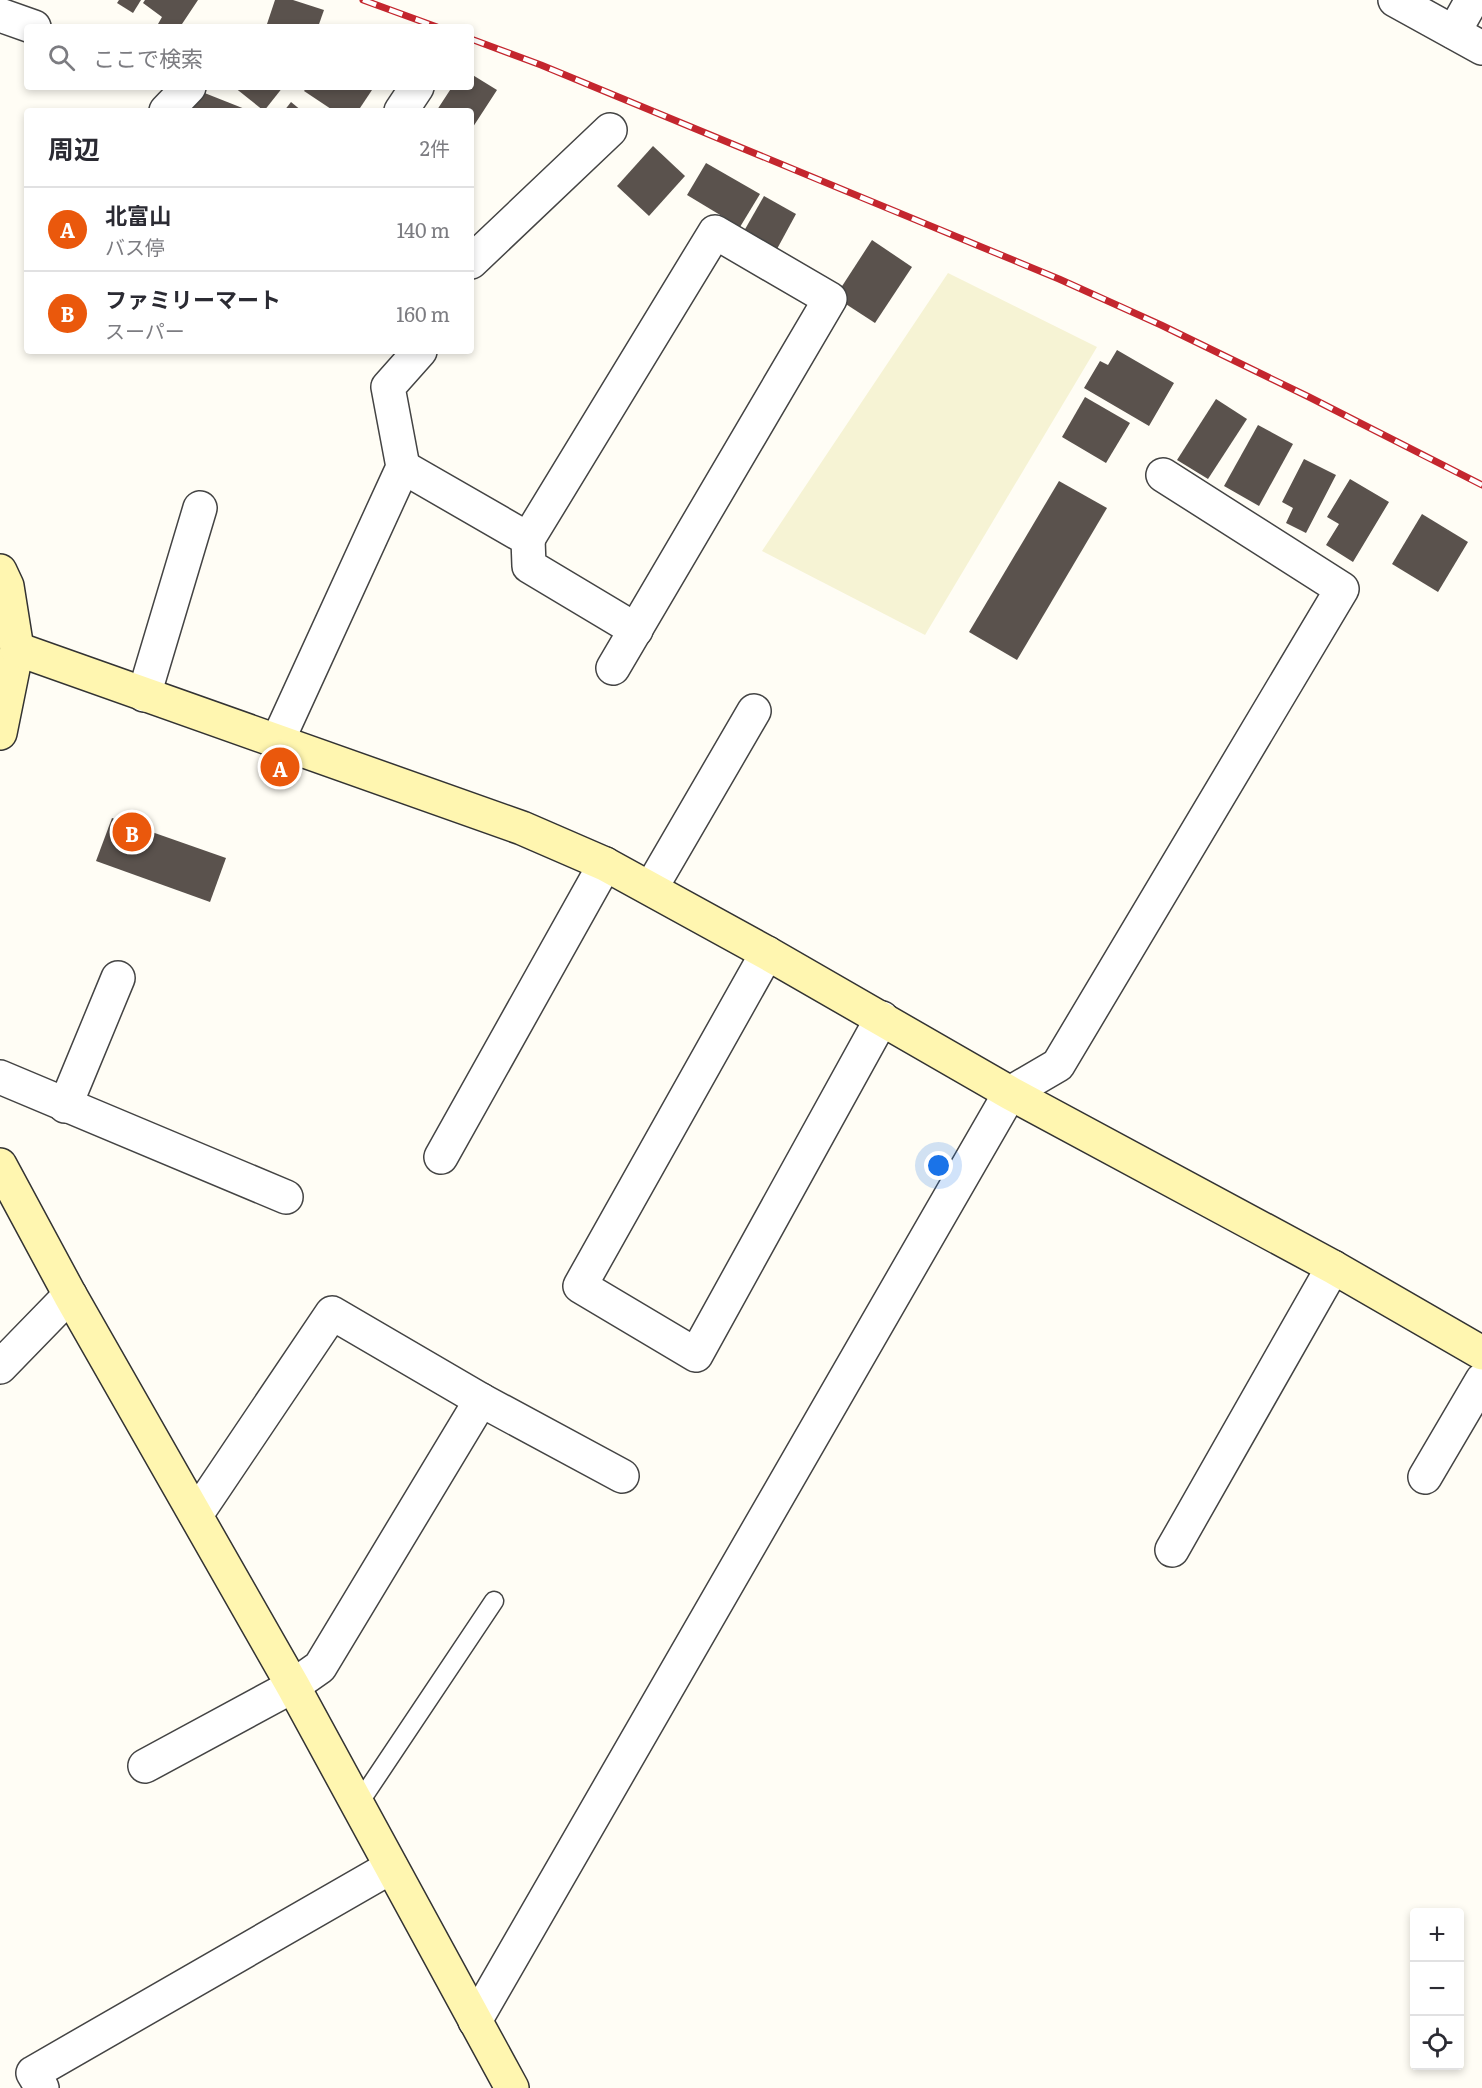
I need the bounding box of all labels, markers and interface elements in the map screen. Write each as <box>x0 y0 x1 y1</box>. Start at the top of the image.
search box <box>24 24 474 90</box>
icon: search <box>45 41 78 74</box>
text: ここで検索 <box>93 41 203 74</box>
text: 周辺 <box>48 128 100 167</box>
text: 2件 <box>420 132 450 162</box>
text: 北富山 <box>105 198 171 231</box>
text: A <box>60 214 75 244</box>
text: 140 m <box>397 214 450 244</box>
text: バス停 <box>105 231 165 261</box>
text: ファミリーマート <box>105 282 281 315</box>
text: B <box>61 298 74 328</box>
text: 160 m <box>396 298 450 328</box>
text: スーパー <box>105 315 185 345</box>
pin: A <box>260 744 300 789</box>
pin: B <box>112 810 152 854</box>
your location <box>924 1151 953 1180</box>
map controls <box>1410 1908 1464 2070</box>
button: + <box>1410 1908 1464 1962</box>
button: − <box>1410 1962 1464 2016</box>
button: locate <box>1410 2016 1464 2070</box>

